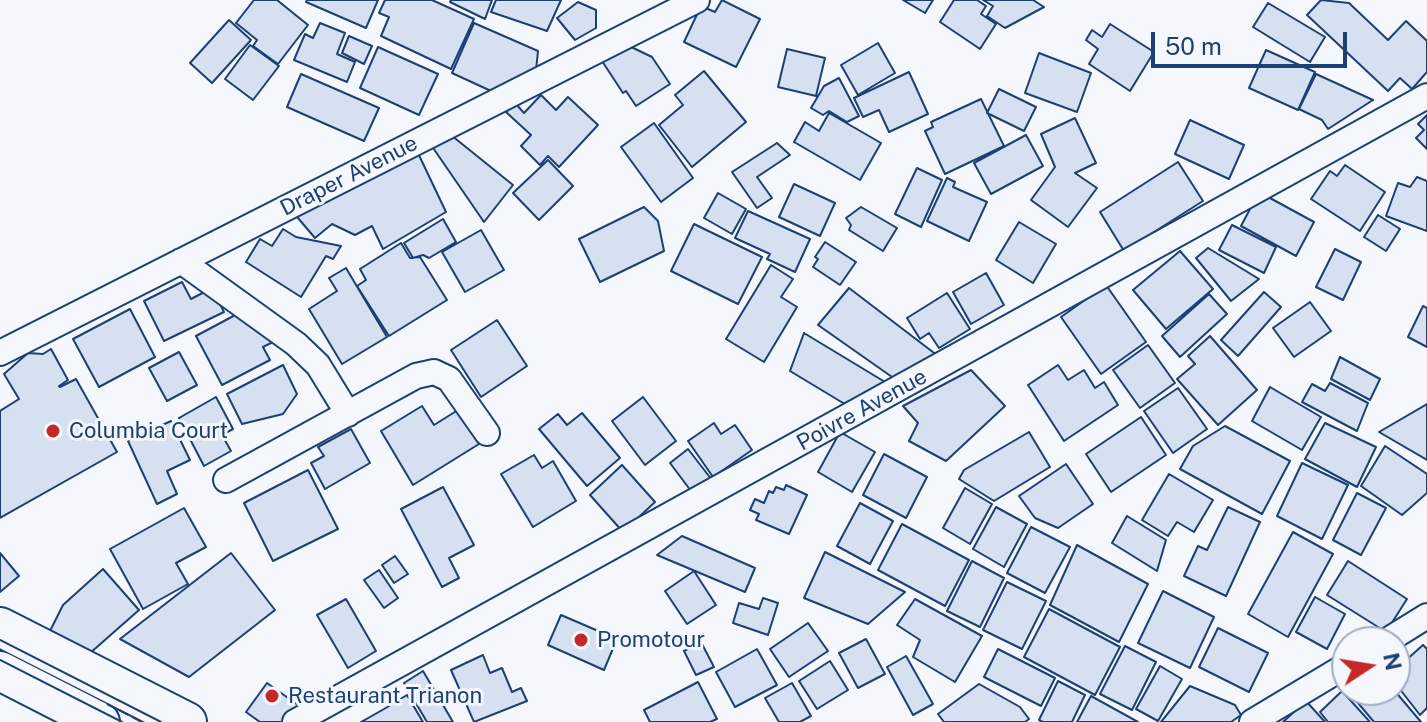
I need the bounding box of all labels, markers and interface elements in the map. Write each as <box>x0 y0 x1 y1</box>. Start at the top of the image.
scale bar <box>1155 16 1351 66</box>
text: 50 m <box>1165 32 1222 60</box>
street label: Draper Avenue <box>276 130 422 222</box>
street label: Poivre Avenue <box>792 363 932 457</box>
place label: Columbia Court <box>69 418 228 444</box>
marker: Columbia Court <box>44 422 62 440</box>
north arrow <box>1331 626 1411 706</box>
place label: Promotour <box>597 627 705 653</box>
marker: Promotour <box>572 631 590 649</box>
text: N <box>1378 650 1407 673</box>
place label: Restaurant Trianon <box>288 683 482 709</box>
marker: Restaurant Trianon <box>263 687 281 705</box>

